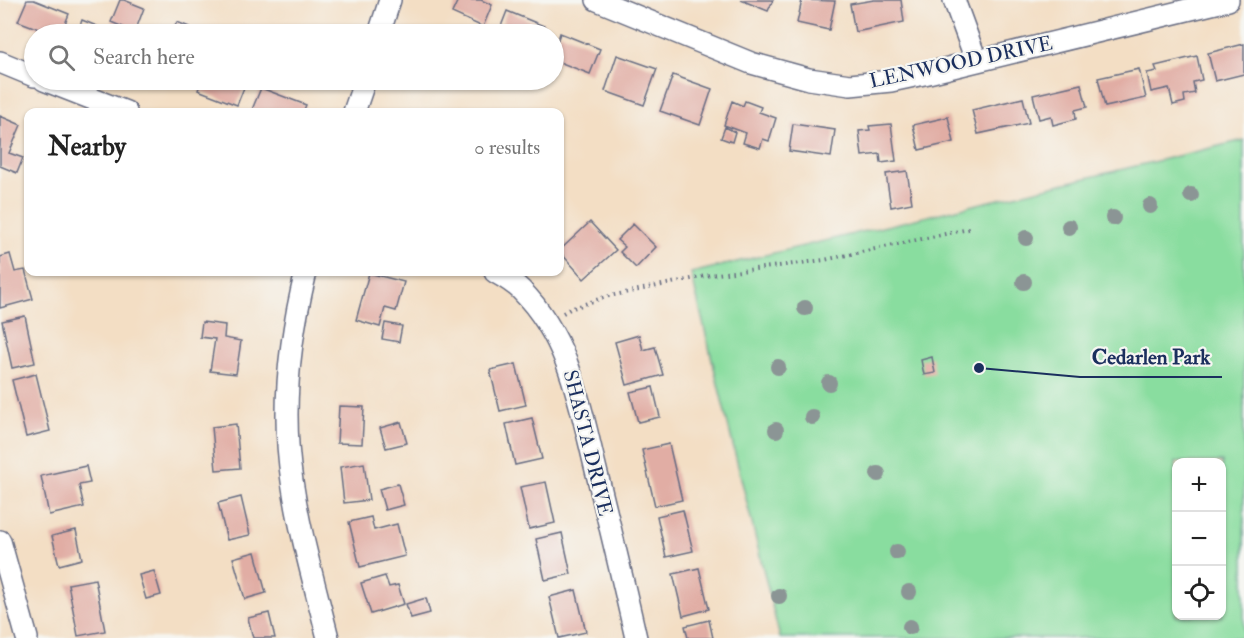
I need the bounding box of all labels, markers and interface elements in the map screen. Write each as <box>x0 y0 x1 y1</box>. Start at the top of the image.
search box <box>24 24 564 90</box>
street label: LENWOOD DRIVE <box>867 30 1055 94</box>
icon: search <box>45 41 78 74</box>
text: Search here <box>93 43 195 71</box>
text: Nearby <box>48 131 126 163</box>
text: 0 results <box>474 135 540 160</box>
callout: Cedarlen Park <box>1080 338 1222 377</box>
text: Cedarlen Park <box>1092 344 1211 371</box>
street label: SHASTA DRIVE <box>558 367 618 519</box>
map controls <box>1172 458 1226 620</box>
button: + <box>1172 458 1226 512</box>
button: − <box>1172 512 1226 566</box>
button: locate <box>1172 566 1226 620</box>

